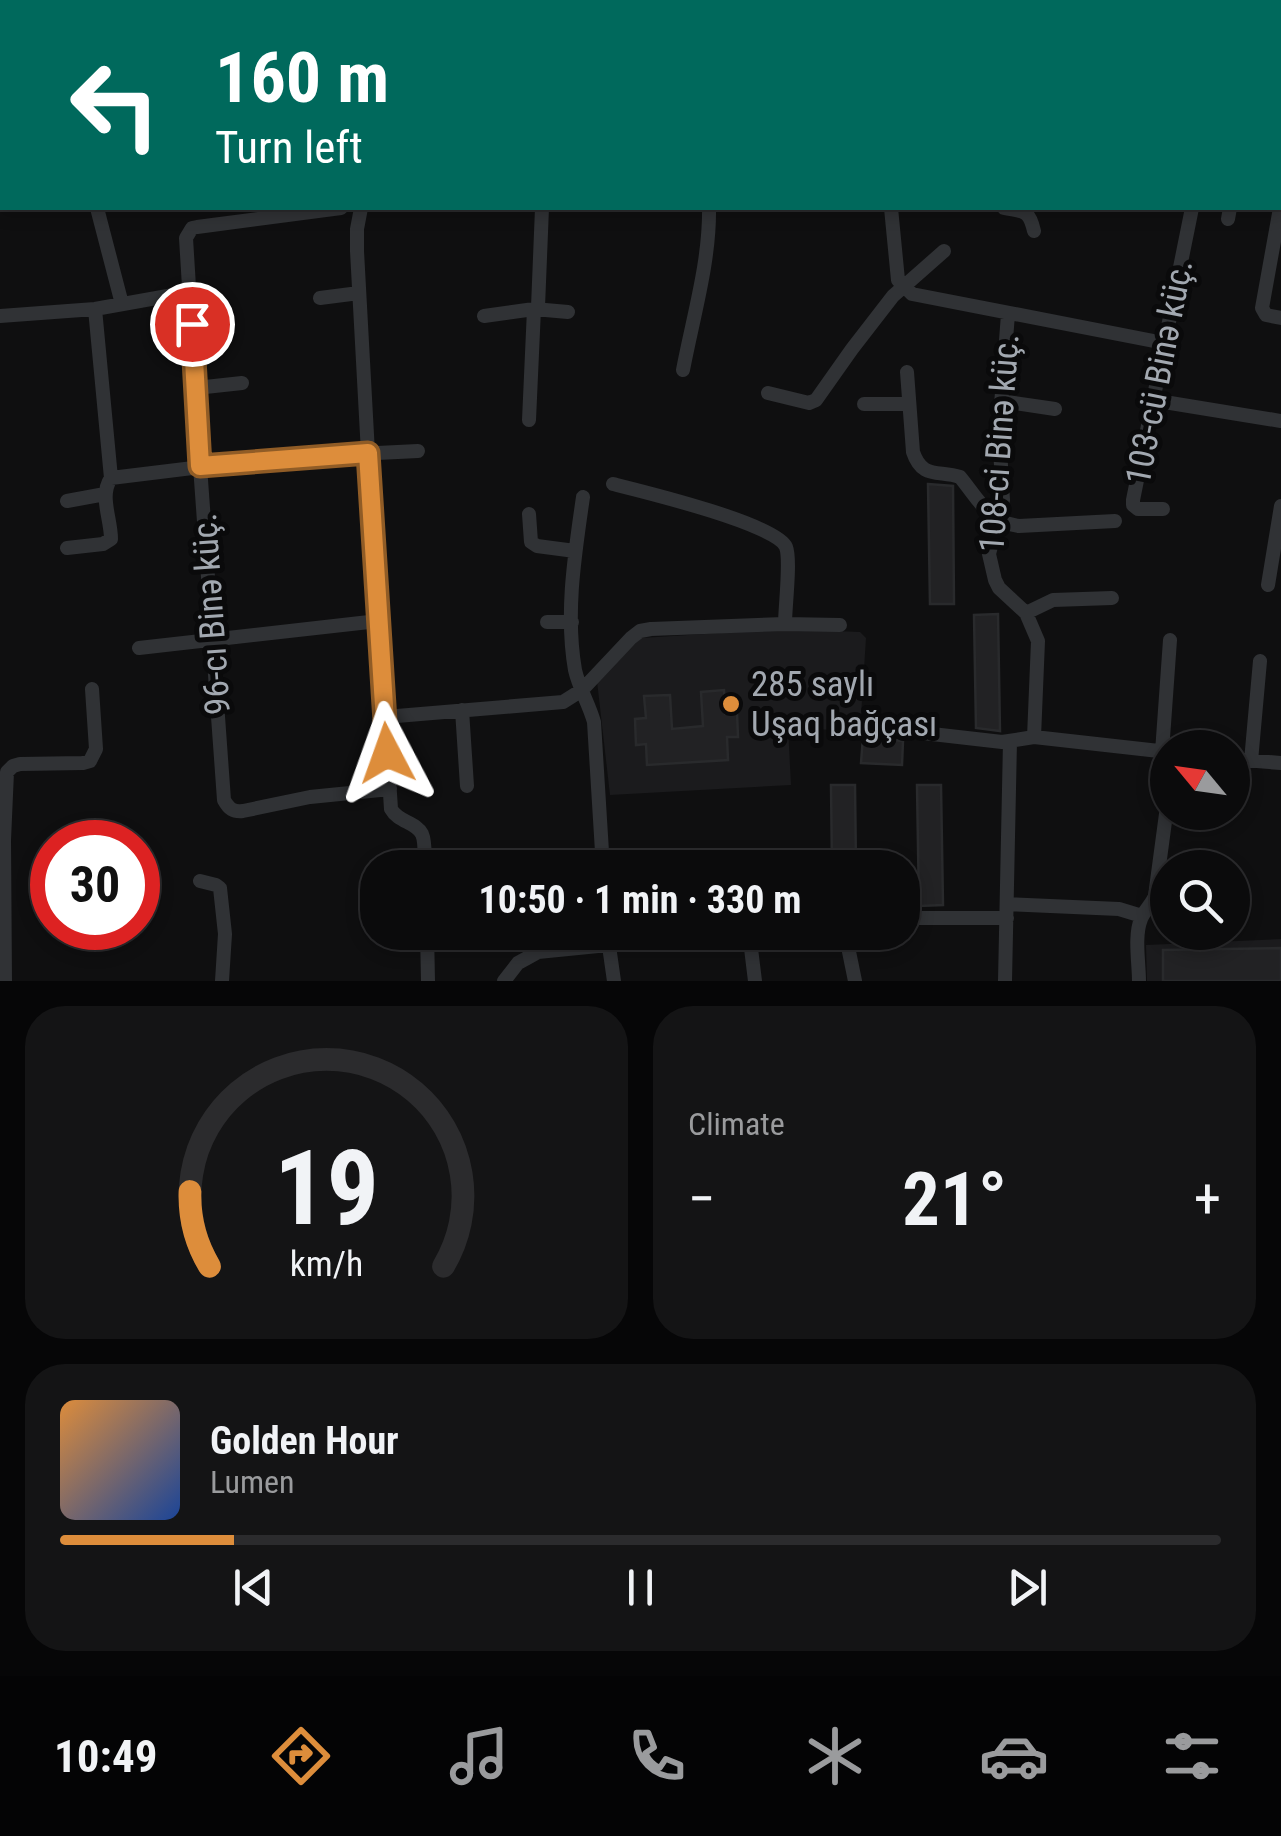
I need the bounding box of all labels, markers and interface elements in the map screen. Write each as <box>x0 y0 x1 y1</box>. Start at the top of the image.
text: 160 m <box>215 37 389 119</box>
icon: left <box>50 40 180 170</box>
text: Turn left <box>215 121 363 174</box>
street label: 103-cü Binə küç. <box>1118 256 1201 488</box>
pin <box>150 282 235 367</box>
icon: arrive <box>165 297 220 352</box>
street label: 108-ci Binə küç. <box>971 332 1028 554</box>
street label: 96-cı Binə küç. <box>184 512 239 716</box>
place label: 285 saylı Uşaq bağçası <box>751 664 937 745</box>
marker: 285 saylı Uşaq bağçası <box>720 693 742 715</box>
position arrow <box>335 701 439 805</box>
north arrow <box>1150 730 1250 830</box>
map controls <box>1150 730 1250 950</box>
speed limit sign: 30 <box>30 820 160 950</box>
button: search <box>1150 850 1250 950</box>
text: 10:50 · 1 min · 330 m <box>479 878 801 922</box>
text: Climate <box>688 1105 785 1143</box>
text: 19 <box>274 1128 379 1249</box>
text: 21° <box>902 1155 1007 1243</box>
text: − <box>688 1167 716 1231</box>
text: + <box>1194 1167 1221 1231</box>
text: km/h <box>290 1243 363 1285</box>
text: Golden Hour <box>210 1419 399 1463</box>
text: Lumen <box>210 1463 295 1501</box>
icon: previous <box>226 1560 281 1615</box>
icon: pause <box>613 1560 668 1615</box>
icon: next <box>1000 1560 1055 1615</box>
icon: directions <box>266 1721 336 1791</box>
icon: music <box>444 1721 514 1791</box>
icon: phone <box>622 1721 692 1791</box>
icon: climate <box>800 1721 870 1791</box>
icon: car <box>979 1721 1049 1791</box>
icon: filters <box>1157 1721 1227 1791</box>
text: 10:49 <box>54 1730 157 1783</box>

